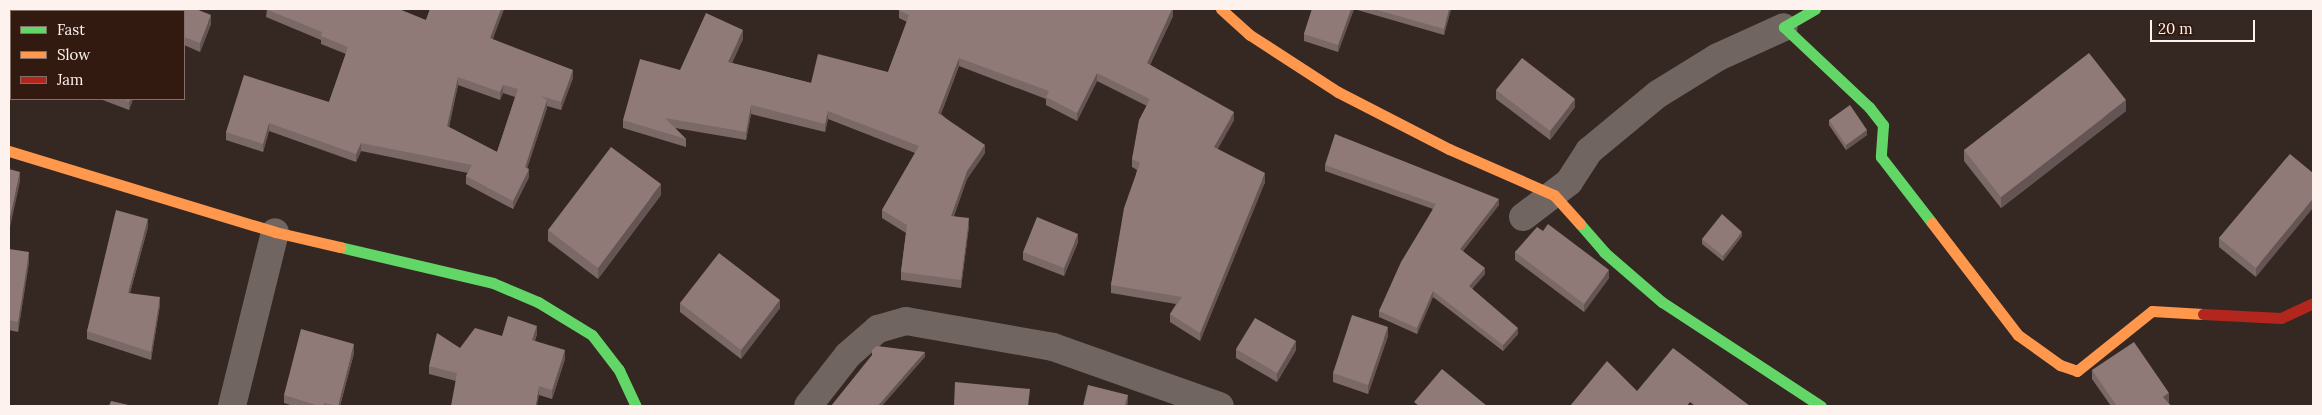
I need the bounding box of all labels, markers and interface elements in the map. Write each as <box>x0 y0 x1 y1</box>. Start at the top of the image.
legend <box>10 10 185 100</box>
scale bar <box>2152 10 2257 42</box>
text: 20 m <box>2158 19 2193 38</box>
text: Fast <box>57 20 85 39</box>
text: Slow <box>57 45 90 64</box>
text: Jam <box>57 70 84 89</box>

